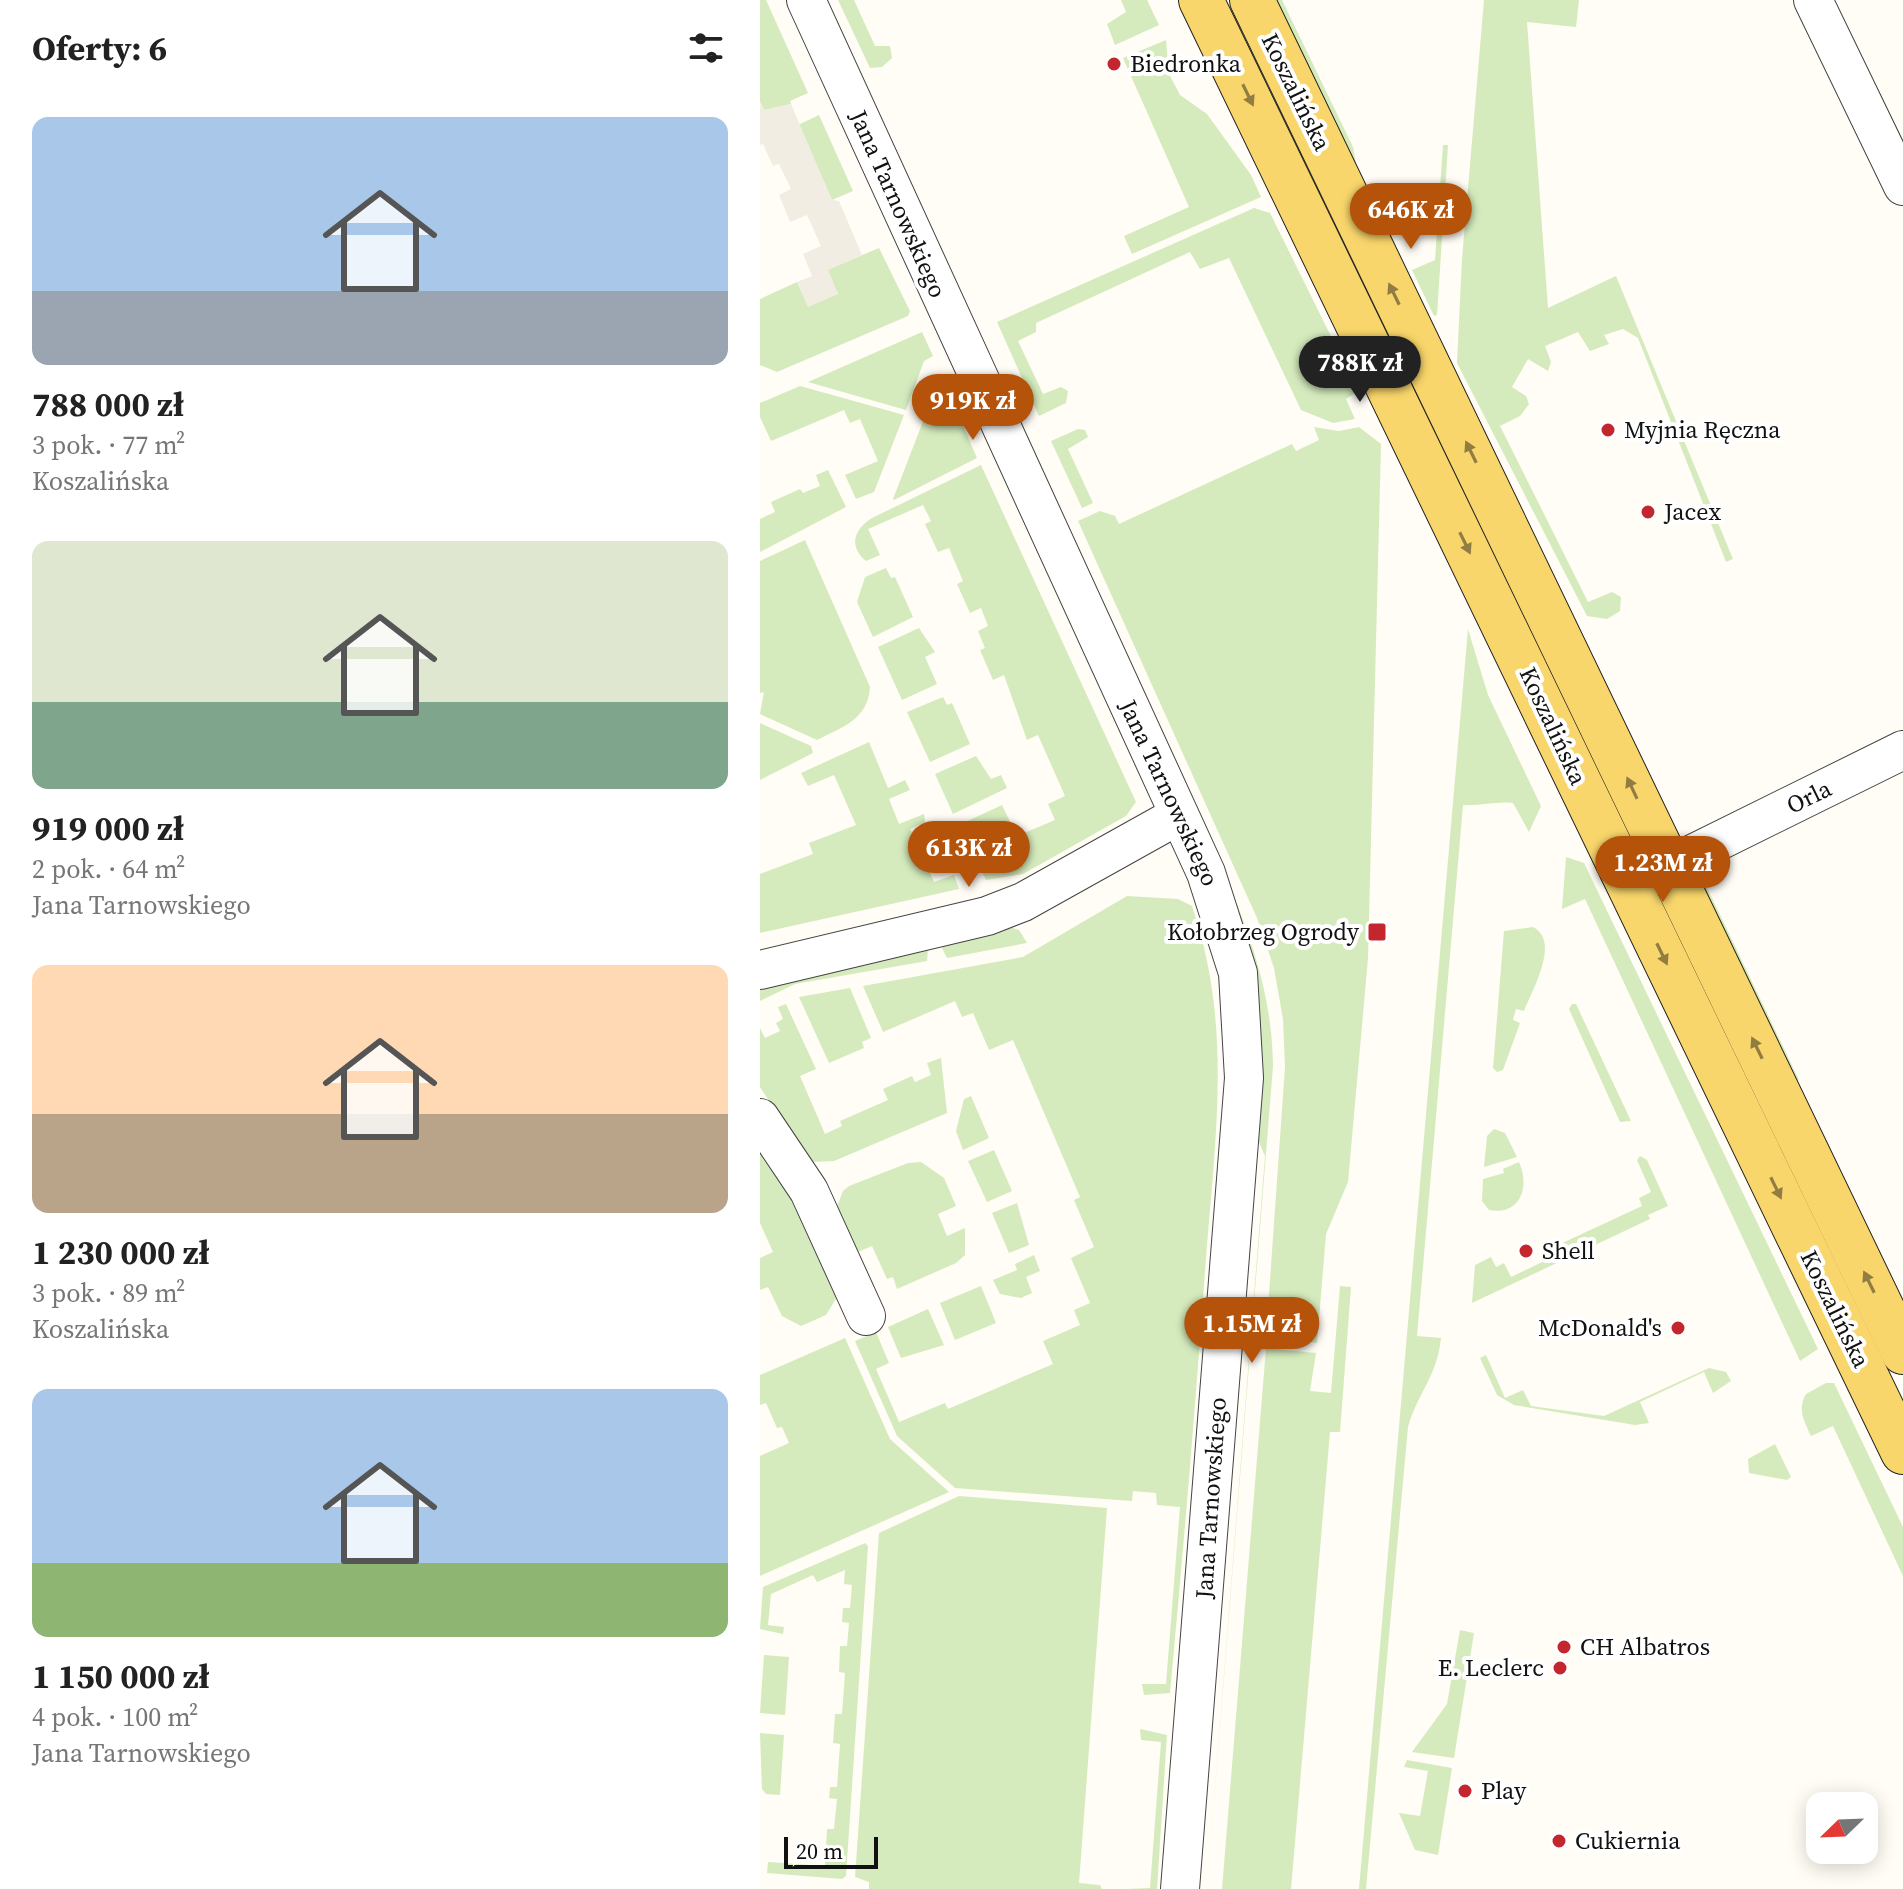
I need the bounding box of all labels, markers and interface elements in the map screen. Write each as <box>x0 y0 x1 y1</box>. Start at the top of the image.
text: Oferty: 6 <box>32 25 167 71</box>
icon: filters <box>684 26 728 70</box>
street label: Koszalińska <box>1254 28 1339 157</box>
place label: Biedronka <box>1130 47 1242 80</box>
marker: Biedronka <box>1105 55 1123 73</box>
one-way arrow <box>1241 84 1254 107</box>
street label: Jana Tarnowskiego <box>842 104 955 303</box>
icon: home <box>308 169 452 313</box>
pin: 646K zł <box>1337 183 1485 251</box>
text: 646K zł <box>1368 191 1454 227</box>
one-way arrow <box>1387 283 1401 306</box>
pin: 788K zł <box>1286 336 1434 404</box>
text: 788K zł <box>1317 344 1403 380</box>
pin: 919K zł <box>899 374 1047 442</box>
text: 788 000 zł <box>32 381 184 427</box>
text: 919K zł <box>930 382 1016 418</box>
place label: Myjnia Ręczna <box>1624 413 1781 446</box>
marker: Myjnia Ręczna <box>1599 421 1617 439</box>
text: 3 pok. · 77 m² <box>32 427 185 463</box>
one-way arrow <box>1464 440 1478 464</box>
text: Koszalińska <box>32 463 169 499</box>
place label: Jacex <box>1663 495 1722 528</box>
marker: Jacex <box>1639 503 1657 521</box>
one-way arrow <box>1459 532 1472 555</box>
icon: home <box>308 593 452 737</box>
street label: Koszalińska <box>1512 661 1595 791</box>
street label: Jana Tarnowskiego <box>1111 693 1227 891</box>
street label: Orla <box>1781 771 1837 821</box>
one-way arrow <box>1625 776 1639 800</box>
text: 919 000 zł <box>32 805 184 851</box>
pin: 613K zł <box>895 821 1043 889</box>
text: 613K zł <box>926 829 1012 865</box>
pin: 1.23M zł <box>1580 836 1746 904</box>
text: 1.23M zł <box>1613 844 1713 880</box>
text: 2 pok. · 64 m² <box>32 851 185 887</box>
text: Jana Tarnowskiego <box>32 887 251 923</box>
place label: Kołobrzeg Ogrody <box>1167 915 1360 948</box>
marker: Kołobrzeg Ogrody <box>1366 921 1388 943</box>
one-way arrow <box>1655 943 1669 966</box>
icon: home <box>308 1017 452 1161</box>
one-way arrow <box>1750 1036 1764 1059</box>
one-way arrow <box>1769 1177 1783 1200</box>
text: 1 230 000 zł <box>32 1229 210 1275</box>
place label: Shell <box>1542 1234 1595 1267</box>
marker: Shell <box>1517 1242 1535 1260</box>
street label: Koszalińska <box>1793 1245 1878 1374</box>
one-way arrow <box>1862 1270 1876 1294</box>
text: 3 pok. · 89 m² <box>32 1275 185 1311</box>
pin: 1.15M zł <box>1169 1297 1335 1365</box>
text: 1.15M zł <box>1202 1305 1302 1341</box>
text: Koszalińska <box>32 1311 169 1347</box>
place label: McDonald's <box>1538 1311 1662 1344</box>
marker: McDonald's <box>1669 1319 1687 1337</box>
street label: Jana Tarnowskiego <box>1187 1396 1234 1601</box>
icon: home <box>308 1441 452 1585</box>
place label: CH Albatros <box>1580 1630 1710 1663</box>
marker: CH Albatros <box>1555 1638 1573 1656</box>
place label: E. Leclerc <box>1438 1651 1544 1684</box>
text: 1 150 000 zł <box>32 1653 210 1699</box>
marker: E. Leclerc <box>1551 1659 1569 1677</box>
text: 4 pok. · 100 m² <box>32 1699 198 1735</box>
text: Jana Tarnowskiego <box>32 1735 251 1771</box>
place label: Play <box>1481 1774 1527 1807</box>
marker: Play <box>1456 1782 1474 1800</box>
north arrow <box>1806 1792 1878 1864</box>
map controls <box>1806 1792 1878 1864</box>
place label: Cukiernia <box>1575 1824 1681 1857</box>
marker: Cukiernia <box>1550 1832 1568 1850</box>
scale bar <box>784 1833 878 1869</box>
text: 20 m <box>796 1836 843 1866</box>

